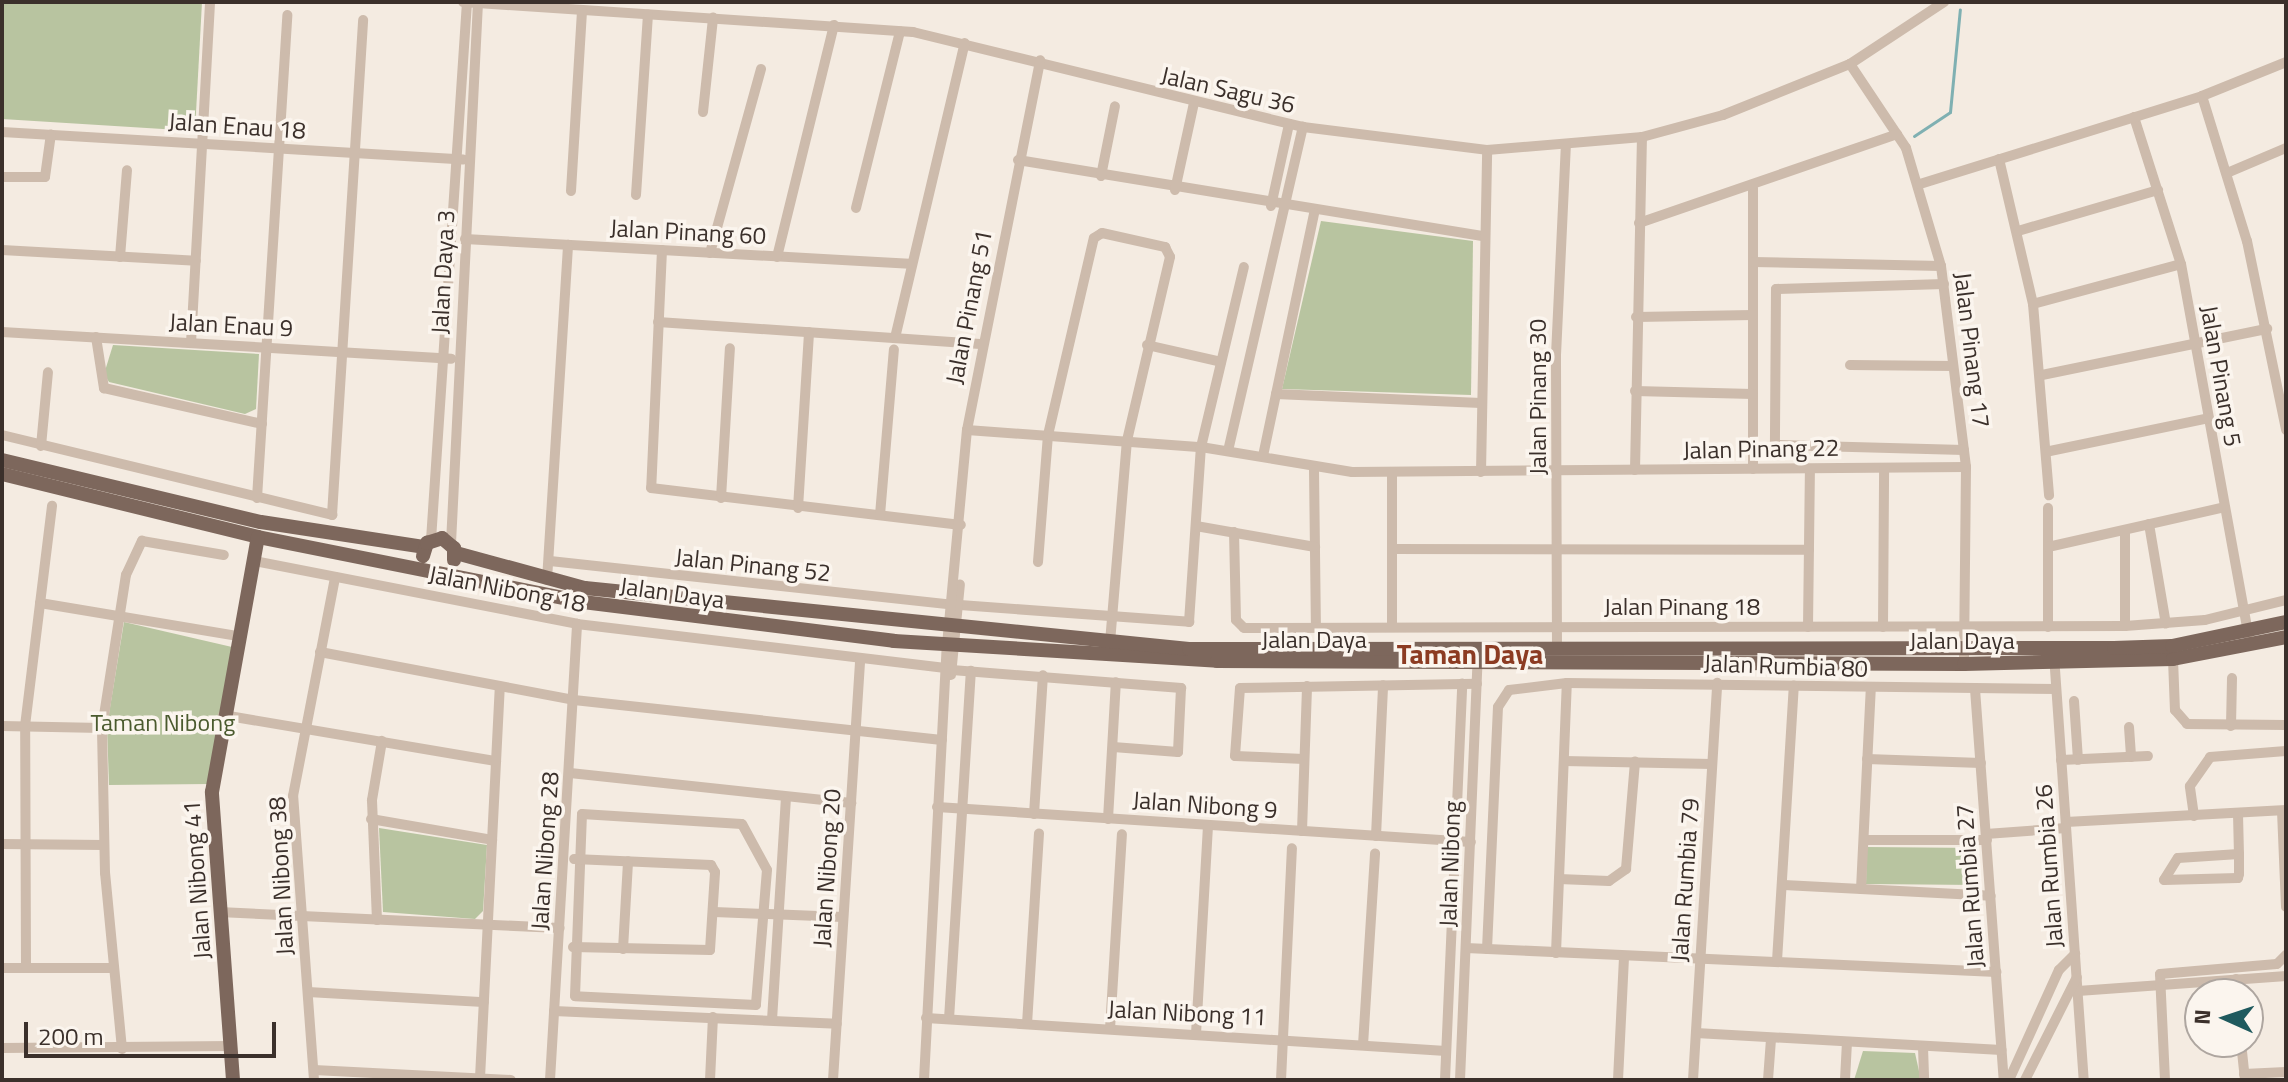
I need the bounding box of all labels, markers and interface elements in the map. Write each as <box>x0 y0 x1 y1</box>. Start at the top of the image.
street label: Jalan Sagu 36 <box>1158 61 1298 119</box>
street label: Jalan Enau 18 <box>167 107 307 145</box>
street label: Jalan Daya 3 <box>425 209 461 335</box>
street label: Jalan Pinang 60 <box>609 214 767 250</box>
street label: Jalan Pinang 51 <box>940 227 998 387</box>
street label: Jalan Pinang 17 <box>1948 271 1996 429</box>
street label: Jalan Pinang 5 <box>2194 303 2248 449</box>
street label: Jalan Enau 9 <box>168 307 294 343</box>
street label: Jalan Pinang 30 <box>1524 319 1552 475</box>
street label: Jalan Pinang 22 <box>1683 433 1839 465</box>
street label: Jalan Pinang 52 <box>674 543 832 587</box>
street label: Jalan Nibong 18 <box>426 560 588 618</box>
street label: Jalan Daya <box>618 571 726 615</box>
street label: Jalan Pinang 18 <box>1604 593 1760 621</box>
street label: Jalan Daya <box>1261 626 1367 654</box>
street label: Jalan Daya <box>1909 627 2015 655</box>
district label: Taman Daya <box>1397 637 1543 671</box>
street label: Jalan Rumbia 80 <box>1703 649 1869 683</box>
park label: Taman Nibong <box>91 709 235 737</box>
street label: Jalan Nibong 28 <box>525 771 565 931</box>
street label: Jalan Rumbia 26 <box>2029 783 2069 949</box>
street label: Jalan Nibong 9 <box>1131 786 1279 824</box>
street label: Jalan Nibong 20 <box>807 788 847 948</box>
street label: Jalan Nibong 38 <box>262 796 300 956</box>
street label: Jalan Rumbia 79 <box>1665 797 1705 963</box>
street label: Jalan Nibong 41 <box>177 800 217 960</box>
street label: Jalan Nibong <box>1433 800 1467 928</box>
street label: Jalan Rumbia 27 <box>1950 803 1990 969</box>
north arrow <box>2184 978 2264 1058</box>
street label: Jalan Nibong 11 <box>1107 994 1267 1032</box>
scale bar <box>28 1006 280 1056</box>
text: N <box>2185 1008 2219 1025</box>
text: 200 m <box>38 1018 104 1054</box>

